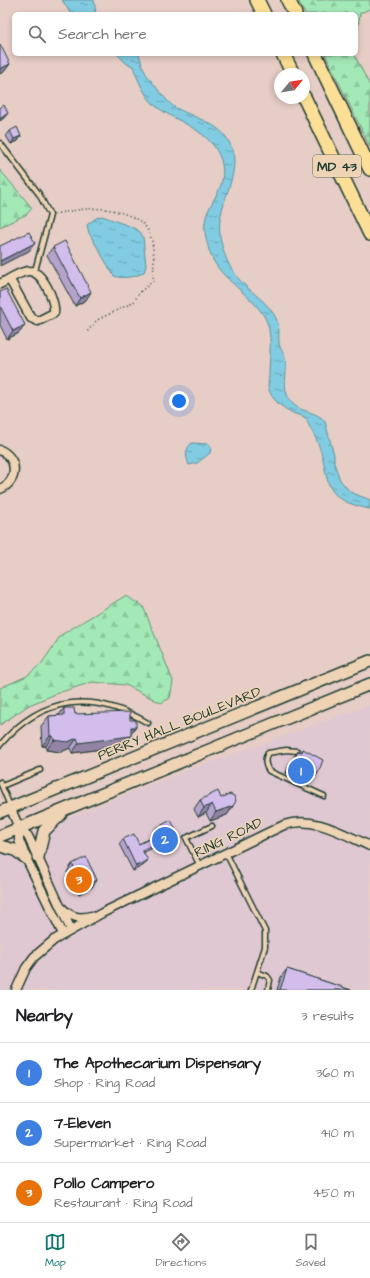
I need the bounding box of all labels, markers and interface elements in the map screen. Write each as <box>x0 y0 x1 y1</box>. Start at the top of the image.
search box <box>12 12 358 56</box>
icon: search <box>26 23 48 45</box>
text: Search here <box>58 24 147 45</box>
north arrow <box>274 68 310 104</box>
road number: MD 43 <box>313 155 361 177</box>
your location <box>169 391 189 411</box>
street label: PERRY HALL BOULEVARD <box>95 682 264 766</box>
pin: 1 <box>288 756 314 786</box>
street label: RING ROAD <box>191 813 266 863</box>
pin: 2 <box>152 825 178 855</box>
pin: 3 <box>66 865 92 895</box>
text: Nearby <box>16 1004 73 1028</box>
text: 3 results <box>301 1007 354 1025</box>
text: The Apothecarium Dispensary <box>54 1053 261 1074</box>
text: 1 <box>28 1064 30 1082</box>
text: 360 m <box>316 1064 354 1082</box>
text: Shop · Ring Road <box>54 1074 155 1092</box>
text: 7-Eleven <box>54 1113 111 1134</box>
text: 2 <box>25 1124 33 1142</box>
text: 410 m <box>320 1124 354 1142</box>
text: Supermarket · Ring Road <box>54 1134 206 1152</box>
text: Pollo Campero <box>54 1173 154 1194</box>
text: 3 <box>26 1184 32 1202</box>
text: 450 m <box>312 1184 354 1202</box>
text: Restaurant · Ring Road <box>54 1194 193 1212</box>
tab: Map <box>44 1231 66 1270</box>
tab: Directions <box>155 1231 207 1270</box>
tab: Saved <box>296 1231 326 1270</box>

